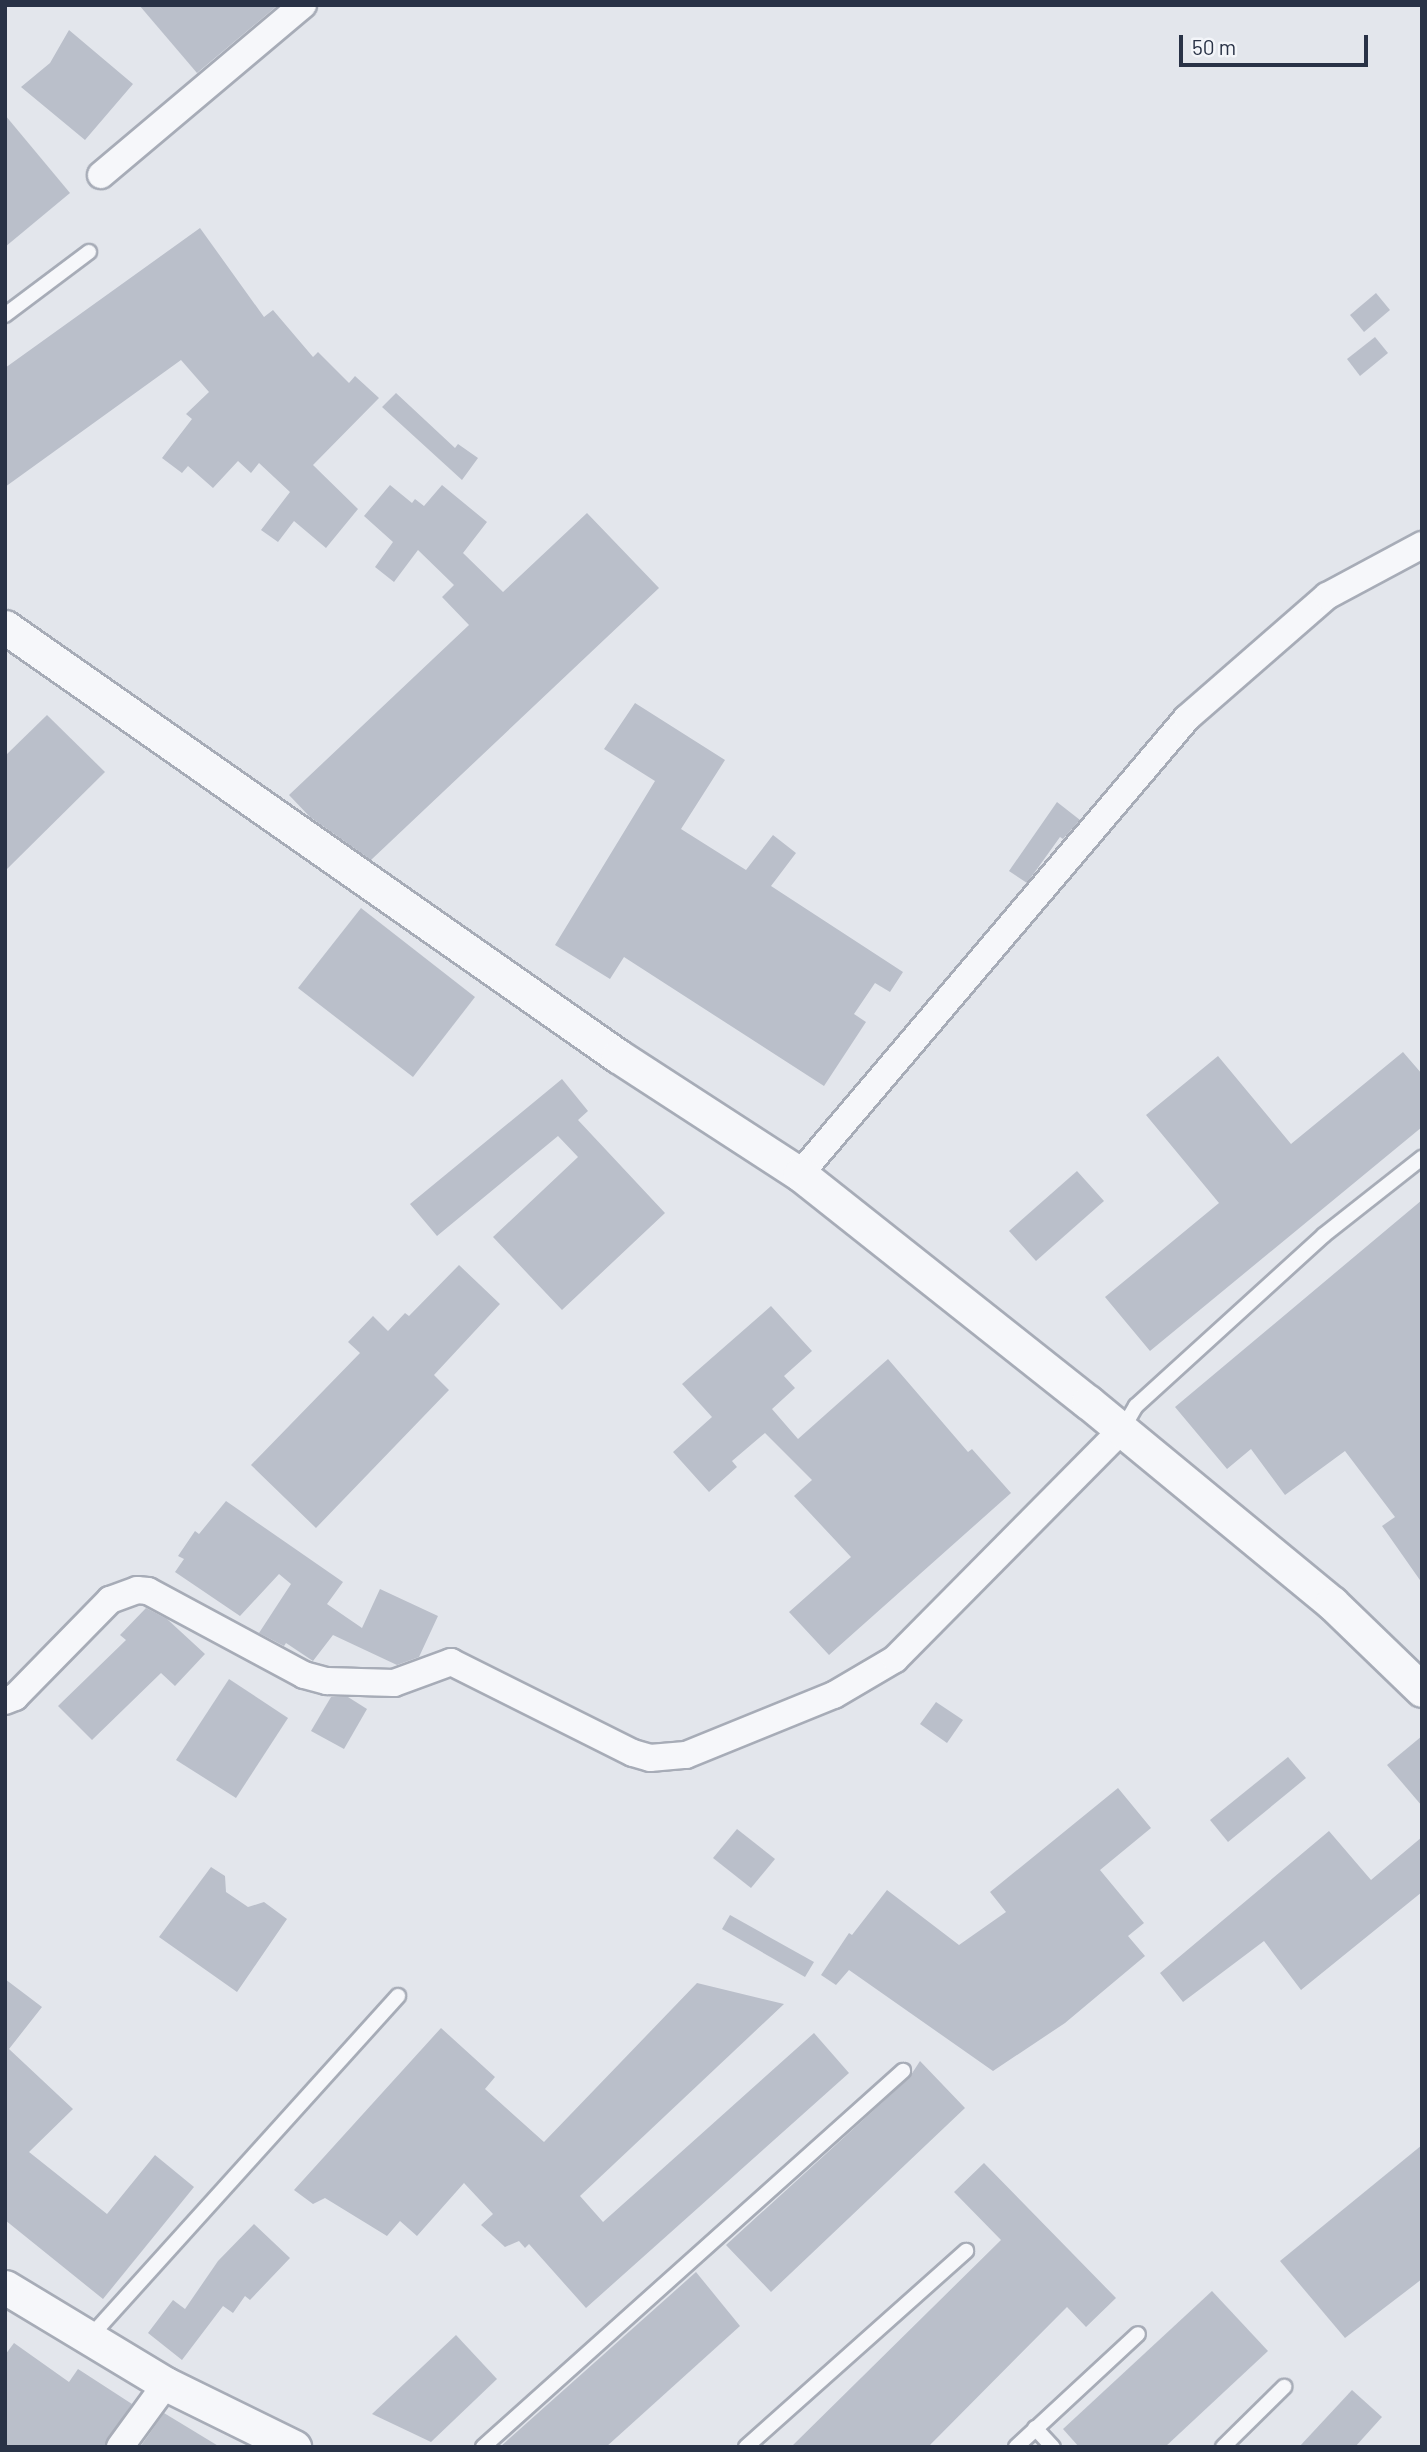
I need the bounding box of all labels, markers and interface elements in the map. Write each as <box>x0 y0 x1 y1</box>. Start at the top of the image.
scale bar <box>1182 21 1371 65</box>
text: 50 m <box>1192 34 1236 59</box>

